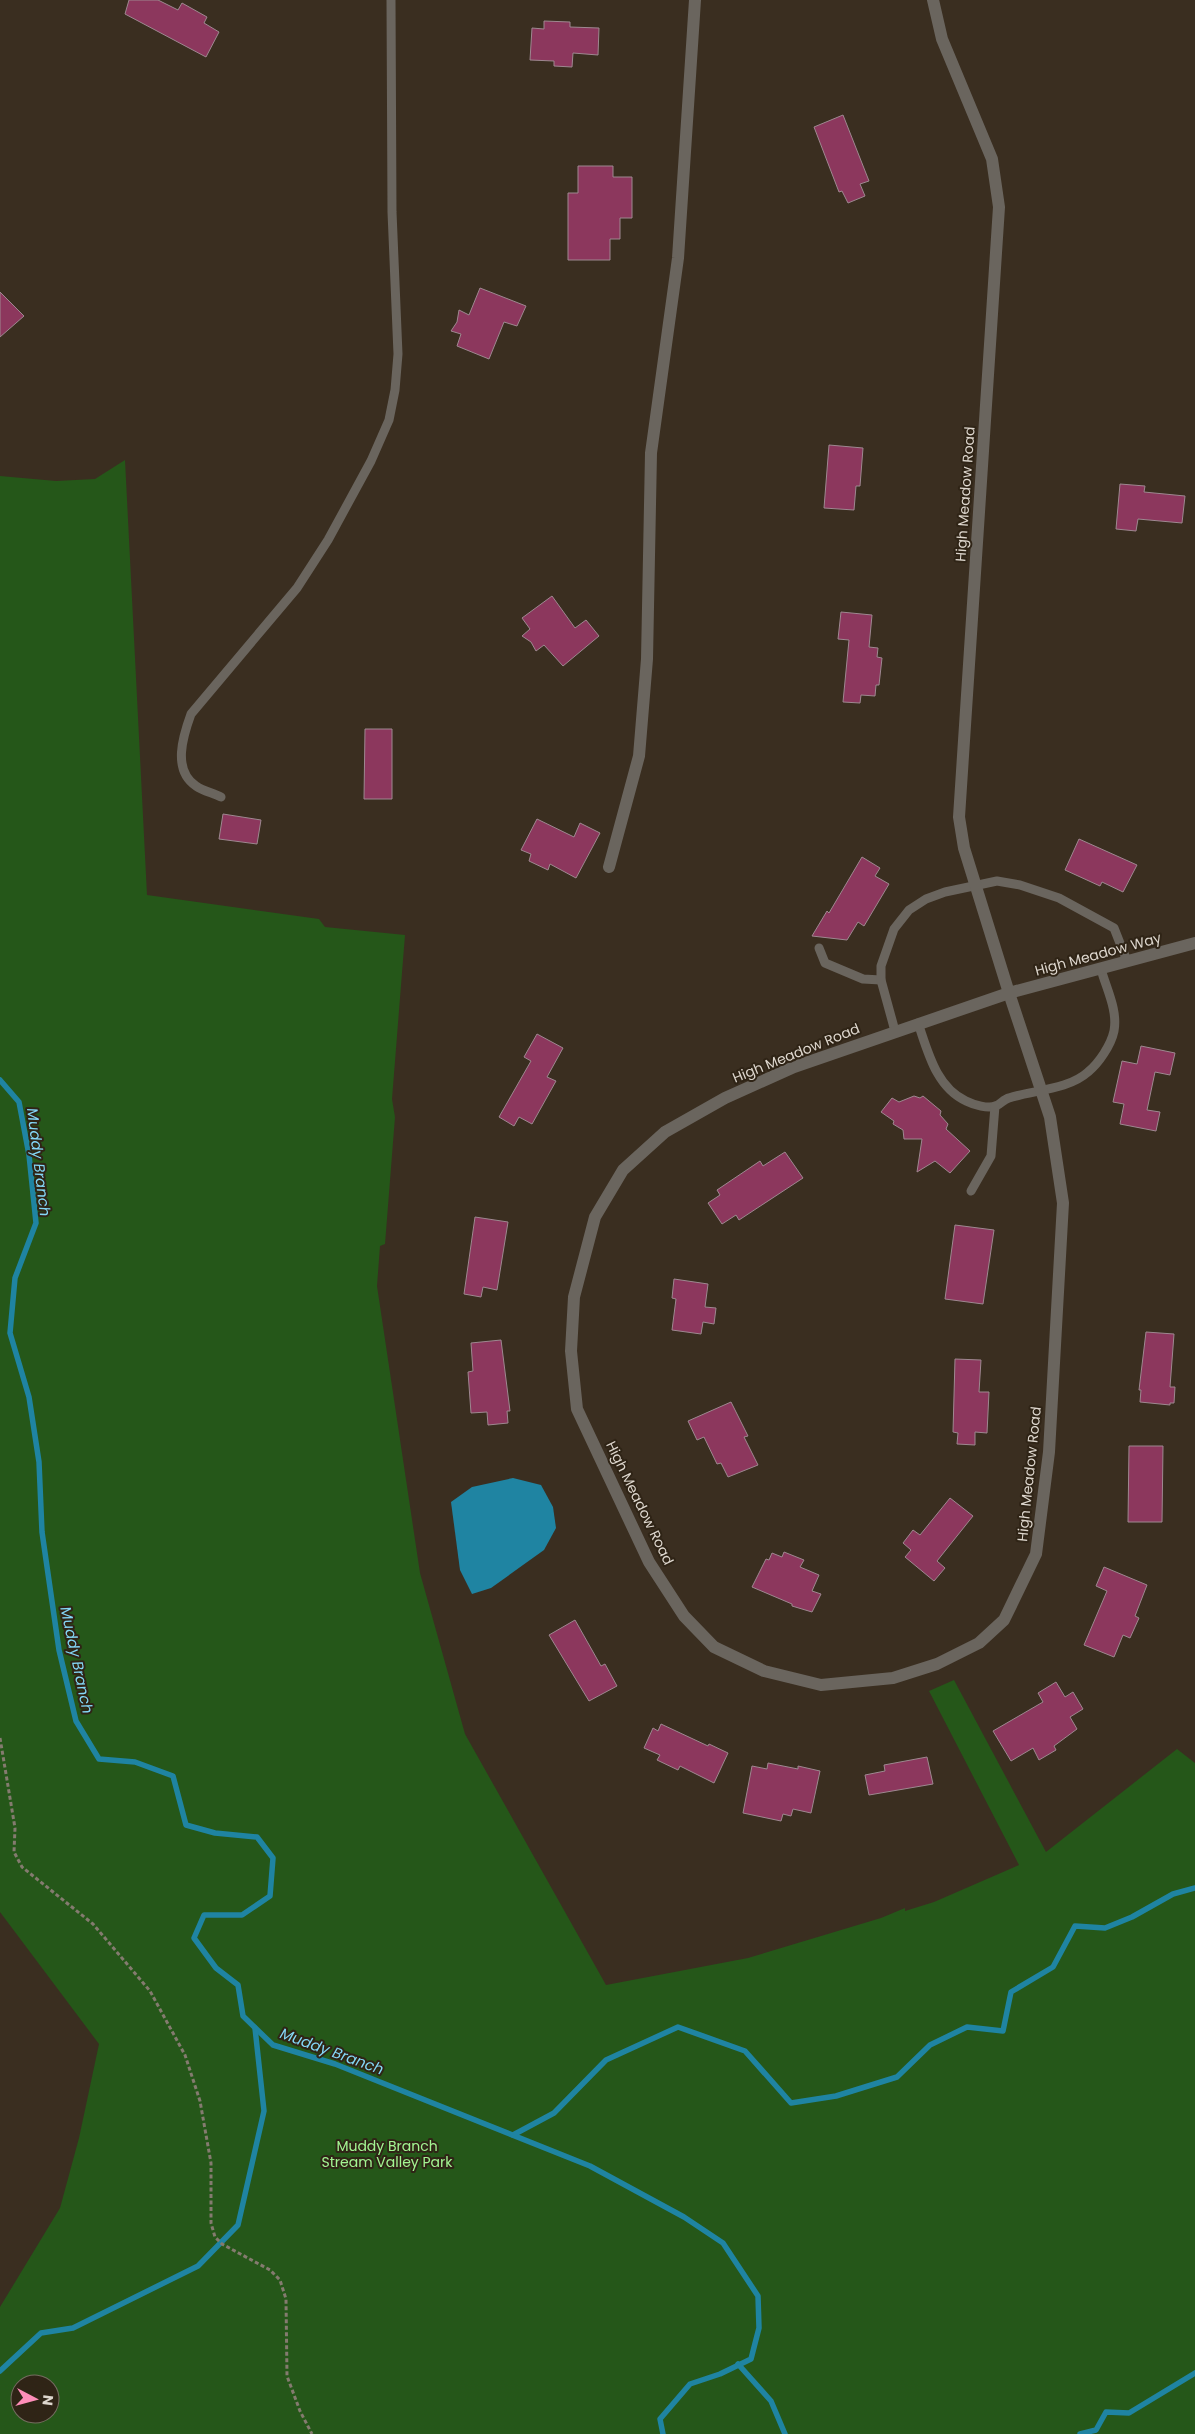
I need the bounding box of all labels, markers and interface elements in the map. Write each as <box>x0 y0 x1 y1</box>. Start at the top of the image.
street label: High Meadow Road <box>950 426 980 562</box>
street label: High Meadow Way <box>1033 927 1164 981</box>
street label: High Meadow Road <box>729 1018 863 1088</box>
water label: Muddy Branch <box>22 1107 56 1217</box>
street label: High Meadow Road <box>1012 1406 1046 1542</box>
street label: High Meadow Road <box>601 1438 679 1568</box>
water label: Muddy Branch <box>55 1605 99 1715</box>
water label: Muddy Branch <box>277 2023 387 2079</box>
park label: Muddy Branch Stream Valley Park <box>322 2136 453 2172</box>
north arrow <box>10 2374 60 2424</box>
text: N <box>37 2394 58 2407</box>

